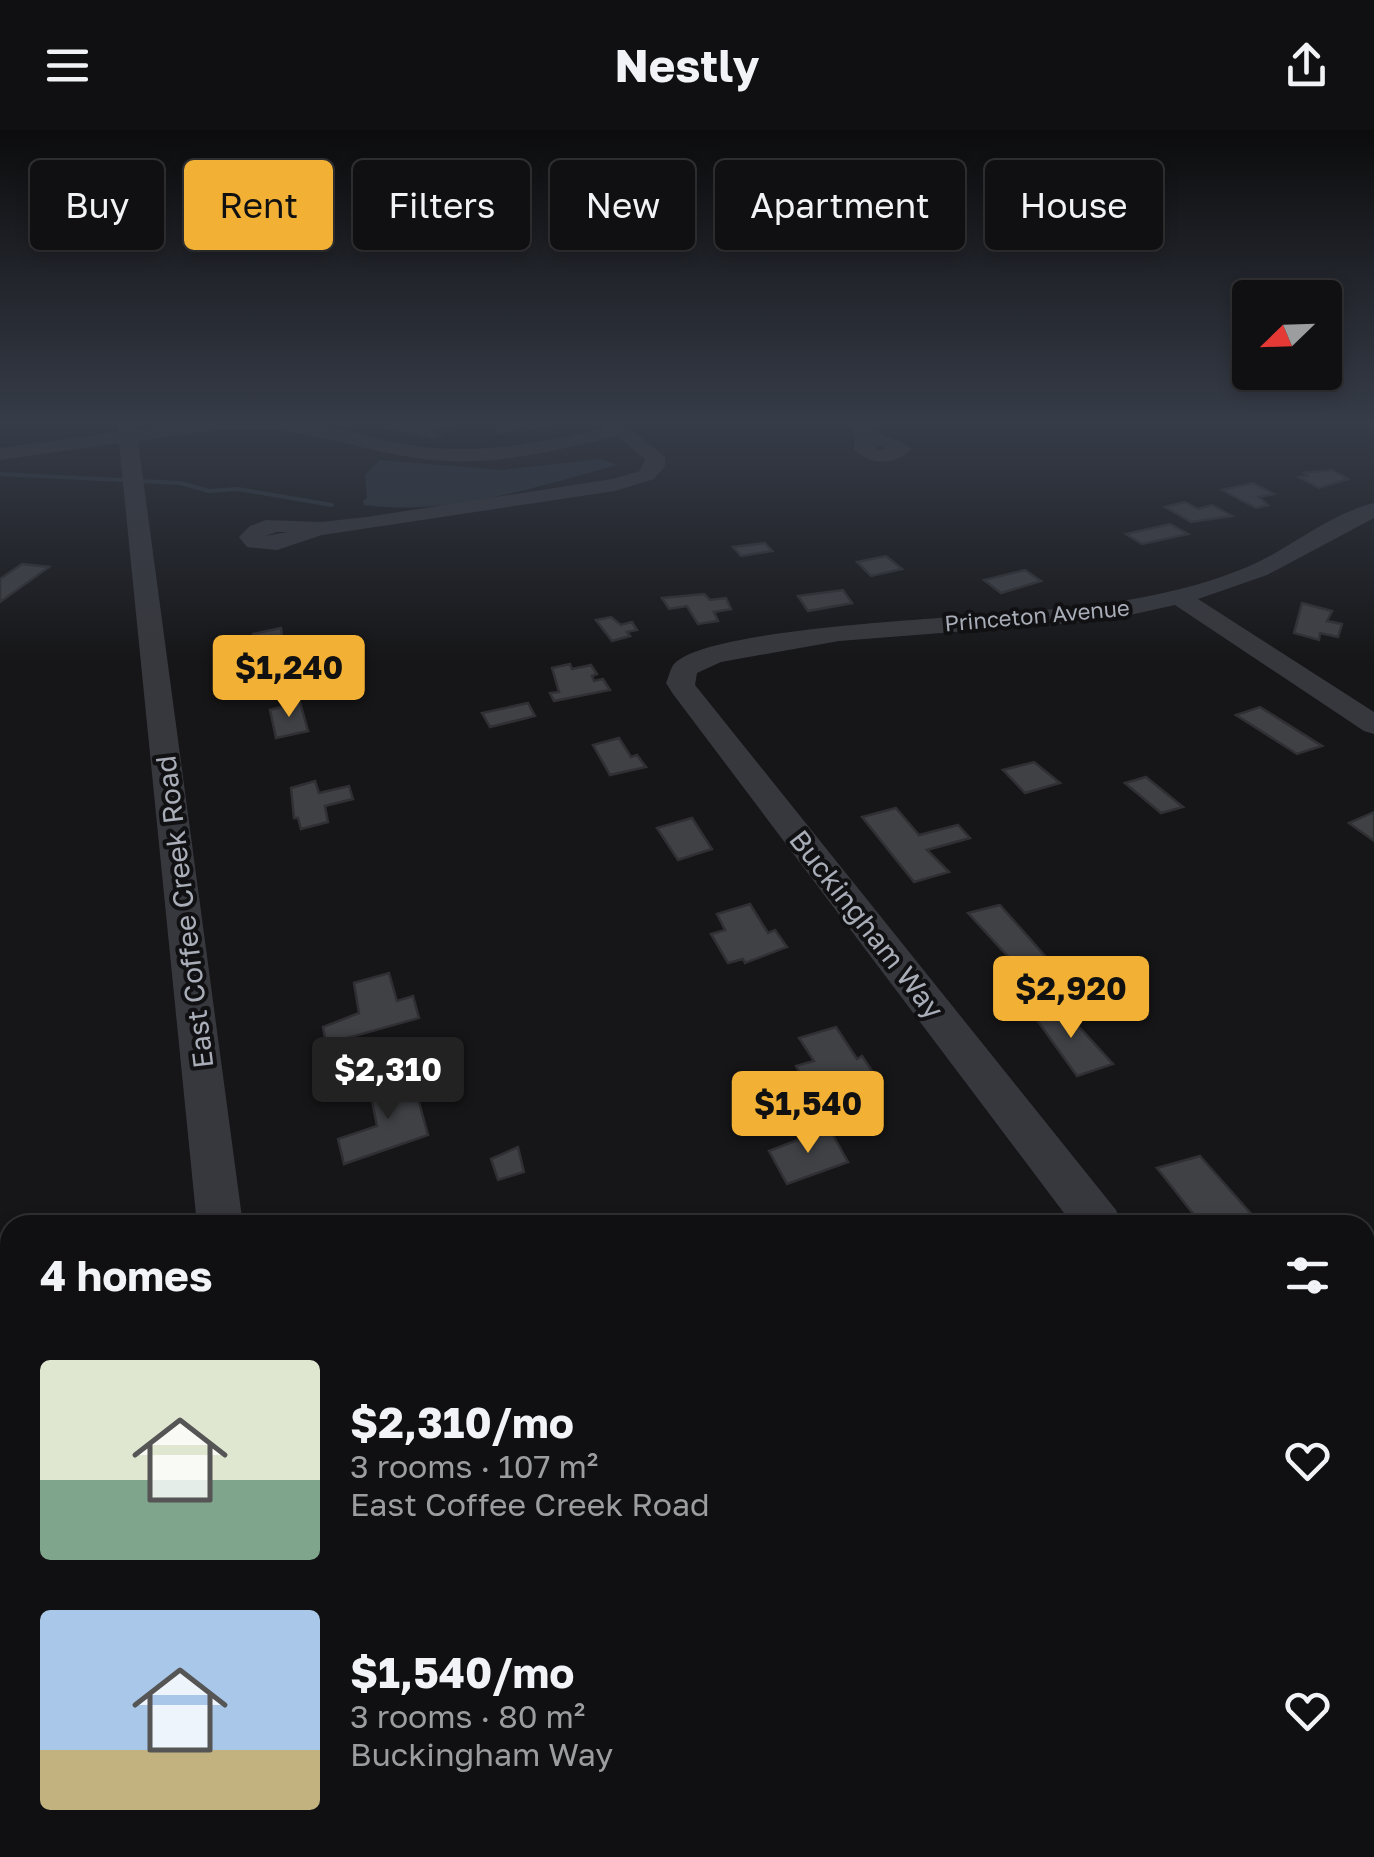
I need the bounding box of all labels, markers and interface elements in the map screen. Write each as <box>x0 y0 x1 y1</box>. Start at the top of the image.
icon: menu <box>40 38 95 93</box>
text: Nestly <box>615 38 759 92</box>
icon: share <box>1279 38 1334 93</box>
chip: Buy <box>30 160 164 250</box>
chip: Rent <box>184 160 333 250</box>
chip: Filters <box>353 160 530 250</box>
chip: New <box>550 160 695 250</box>
chip: Apartment <box>715 160 965 250</box>
chip: House <box>985 160 1163 250</box>
north arrow <box>1232 280 1342 390</box>
map controls <box>1232 280 1342 390</box>
street label: Princeton Avenue <box>943 593 1131 637</box>
pin: $1,240 <box>208 635 370 720</box>
text: $1,240 <box>235 648 343 686</box>
street label: East Coffee Creek Road <box>148 754 220 1070</box>
street label: Buckingham Way <box>783 823 951 1025</box>
pin: $2,920 <box>990 956 1152 1041</box>
text: $2,920 <box>1015 969 1127 1007</box>
pin: $2,310 <box>307 1037 469 1122</box>
text: $2,310 <box>334 1050 442 1088</box>
pin: $1,540 <box>727 1071 889 1156</box>
text: $1,540 <box>754 1084 862 1122</box>
icon: filters <box>1280 1248 1335 1303</box>
text: 4 homes <box>40 1250 212 1300</box>
text: $2,310/mo <box>350 1397 574 1447</box>
icon: home <box>120 1400 240 1520</box>
icon: heart <box>1280 1433 1335 1488</box>
text: 3 rooms · 107 m² <box>350 1447 598 1485</box>
text: East Coffee Creek Road <box>350 1485 710 1523</box>
text: $1,540/mo <box>350 1647 575 1697</box>
icon: home <box>120 1650 240 1770</box>
icon: heart <box>1280 1683 1335 1738</box>
text: 3 rooms · 80 m² <box>350 1697 585 1735</box>
text: Buckingham Way <box>350 1735 613 1773</box>

